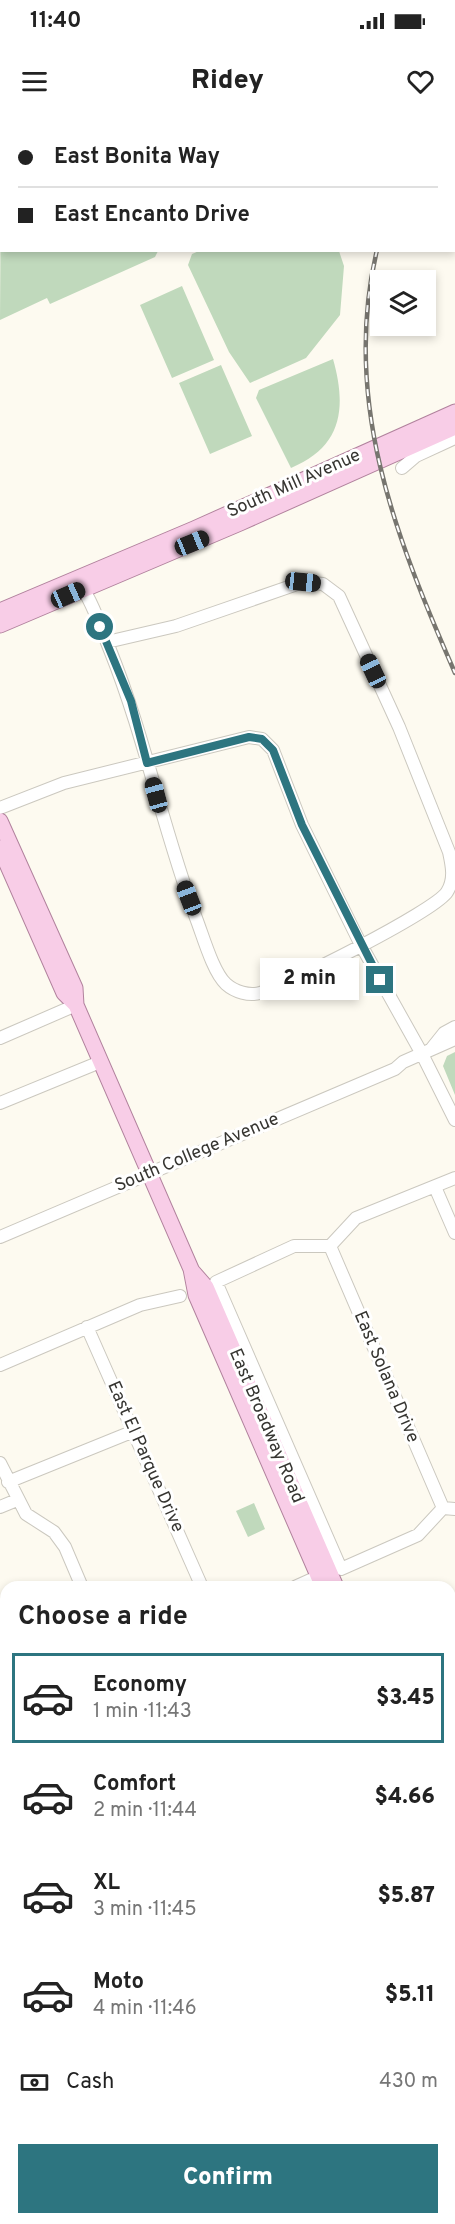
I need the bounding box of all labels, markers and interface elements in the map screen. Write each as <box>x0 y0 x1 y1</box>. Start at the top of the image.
text: 11:40 <box>30 8 82 35</box>
text: Ridey <box>191 64 264 98</box>
icon: menu <box>18 65 51 98</box>
icon: heart <box>404 65 437 98</box>
text: East Bonita Way <box>54 144 220 171</box>
text: East Encanto Drive <box>54 202 250 229</box>
map controls <box>370 270 436 336</box>
button: layers <box>370 270 436 336</box>
street label: South Mill Avenue <box>224 444 364 524</box>
car <box>172 528 212 558</box>
car <box>284 571 322 593</box>
car <box>48 579 88 611</box>
route start <box>86 613 113 640</box>
car <box>357 651 389 691</box>
car <box>143 775 169 815</box>
car <box>174 878 204 918</box>
callout: 2 min <box>260 959 359 1001</box>
text: 2 min <box>283 966 336 992</box>
route end <box>366 966 393 993</box>
street label: South College Avenue <box>111 1108 283 1198</box>
street label: East Solana Drive <box>348 1308 424 1446</box>
street label: East Broadway Road <box>223 1345 309 1507</box>
street label: East El Parque Drive <box>101 1378 189 1536</box>
text: Choose a ride <box>18 1600 188 1634</box>
icon: car <box>21 1671 75 1725</box>
text: Economy <box>93 1672 187 1699</box>
text: $3.45 <box>376 1685 435 1712</box>
text: 1 min · 11:43 <box>93 1699 192 1725</box>
icon: car <box>21 1770 75 1824</box>
text: Comfort <box>93 1771 176 1798</box>
text: $4.66 <box>375 1784 435 1811</box>
text: 2 min · 11:44 <box>93 1798 197 1824</box>
icon: car <box>21 1869 75 1923</box>
text: XL <box>93 1870 120 1897</box>
text: $5.87 <box>377 1883 435 1910</box>
text: 3 min · 11:45 <box>93 1897 197 1923</box>
icon: car <box>21 1968 75 2022</box>
text: Moto <box>93 1969 144 1996</box>
text: $5.11 <box>385 1982 435 2009</box>
text: 4 min · 11:46 <box>93 1996 197 2022</box>
icon: cash <box>18 2066 51 2099</box>
text: Cash <box>66 2069 115 2096</box>
text: 430 m <box>379 2069 438 2095</box>
button: Confirm <box>18 2144 438 2213</box>

